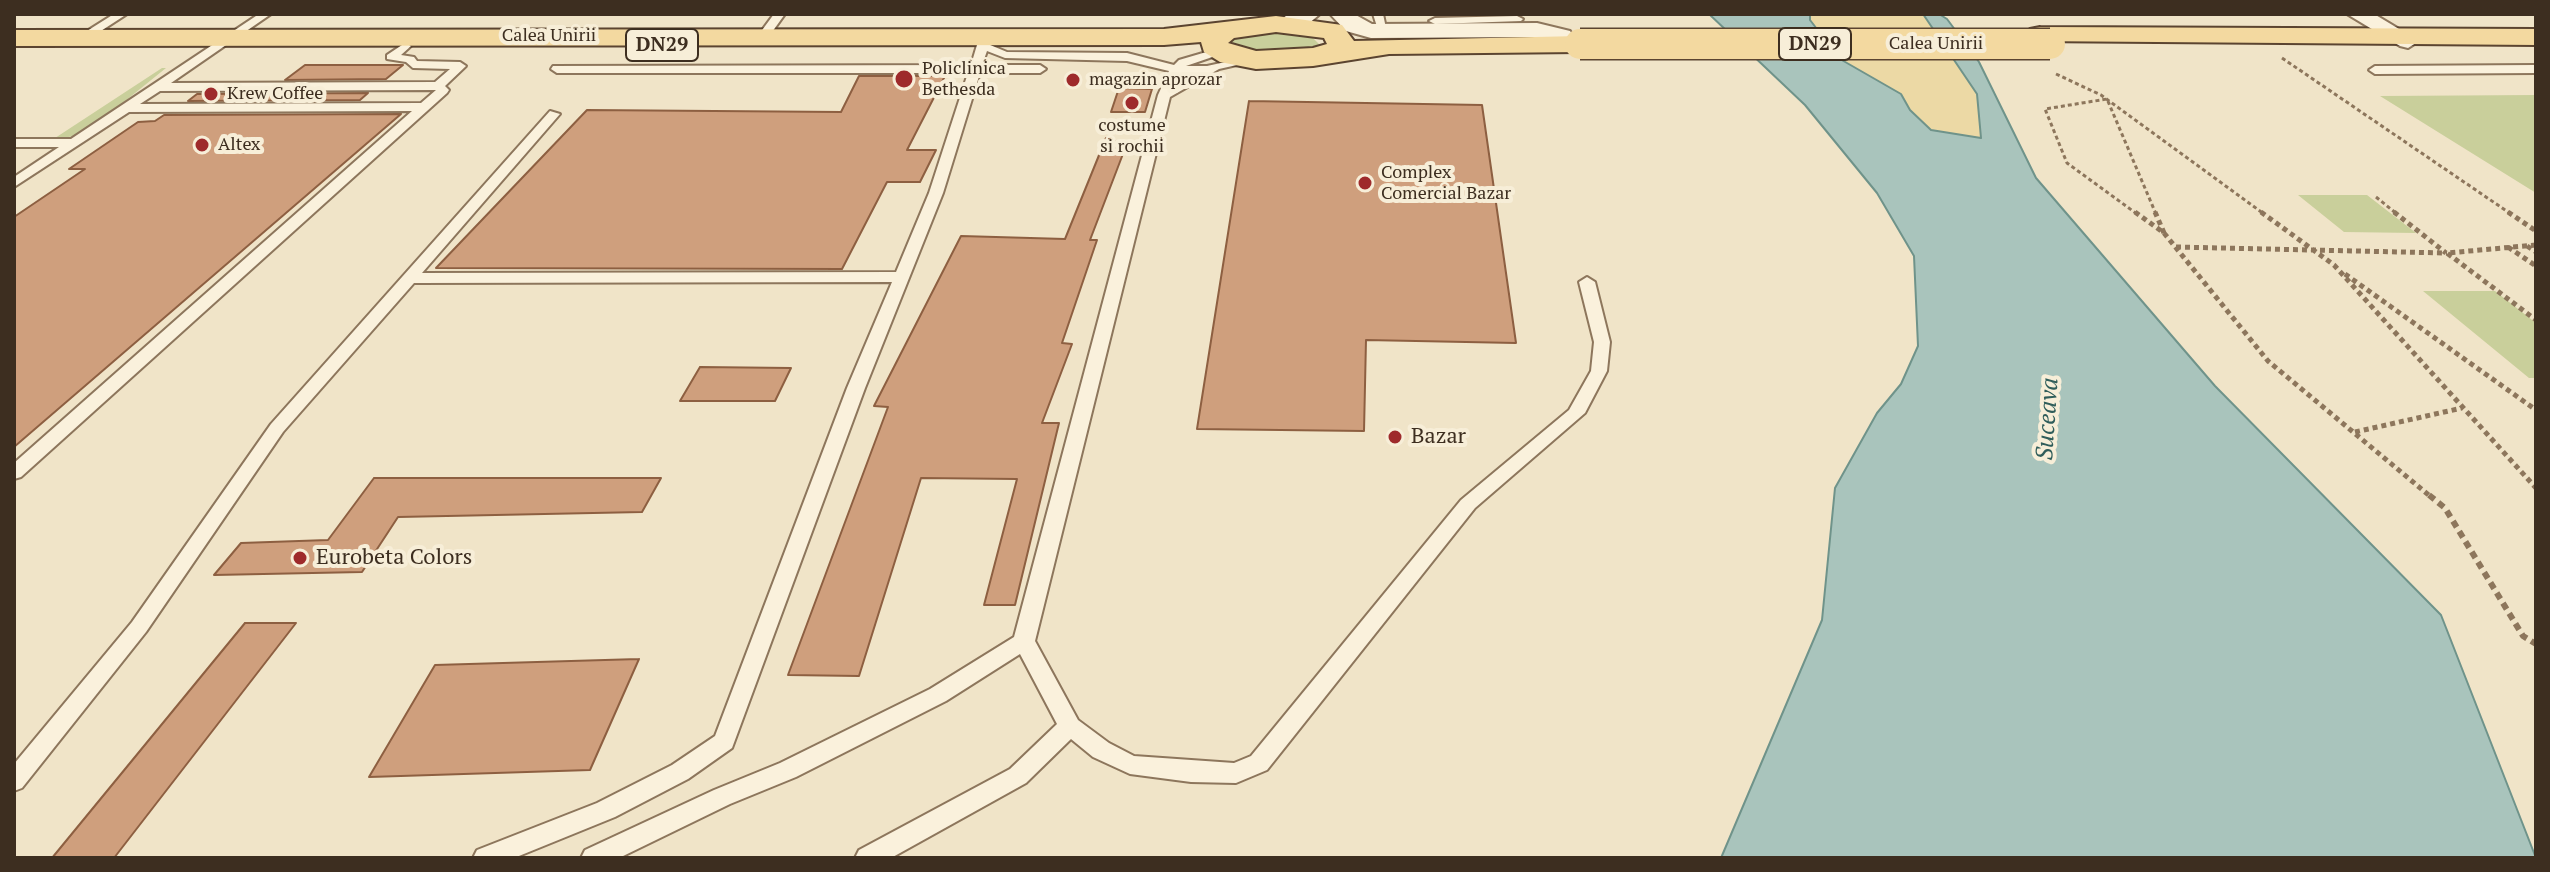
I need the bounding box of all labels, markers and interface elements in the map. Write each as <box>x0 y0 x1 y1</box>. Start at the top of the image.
street label: Calea Unirii <box>502 25 596 47</box>
road number: DN29 <box>1779 28 1851 60</box>
road number: DN29 <box>626 29 698 61</box>
street label: Calea Unirii <box>1889 33 1983 55</box>
place label: Policlinica Bethesda <box>922 58 1006 100</box>
marker: Policlinica Bethesda <box>893 68 915 90</box>
place label: magazin aprozar <box>1089 69 1222 91</box>
marker: magazin aprozar <box>1064 71 1082 89</box>
place label: Krew Coffee <box>227 83 323 105</box>
marker: Krew Coffee <box>202 85 220 103</box>
marker: costume si rochii <box>1123 94 1141 112</box>
place label: costume si rochii <box>1098 115 1166 158</box>
place label: Altex <box>218 134 260 156</box>
marker: Altex <box>193 136 211 154</box>
place label: Complex Comercial Bazar <box>1381 162 1511 204</box>
marker: Complex Comercial Bazar <box>1356 174 1374 192</box>
water label: Suceava <box>2031 377 2065 461</box>
place label: Bazar <box>1411 424 1466 450</box>
marker: Bazar <box>1386 428 1404 446</box>
place label: Eurobeta Colors <box>316 545 472 571</box>
marker: Eurobeta Colors <box>291 549 309 567</box>

